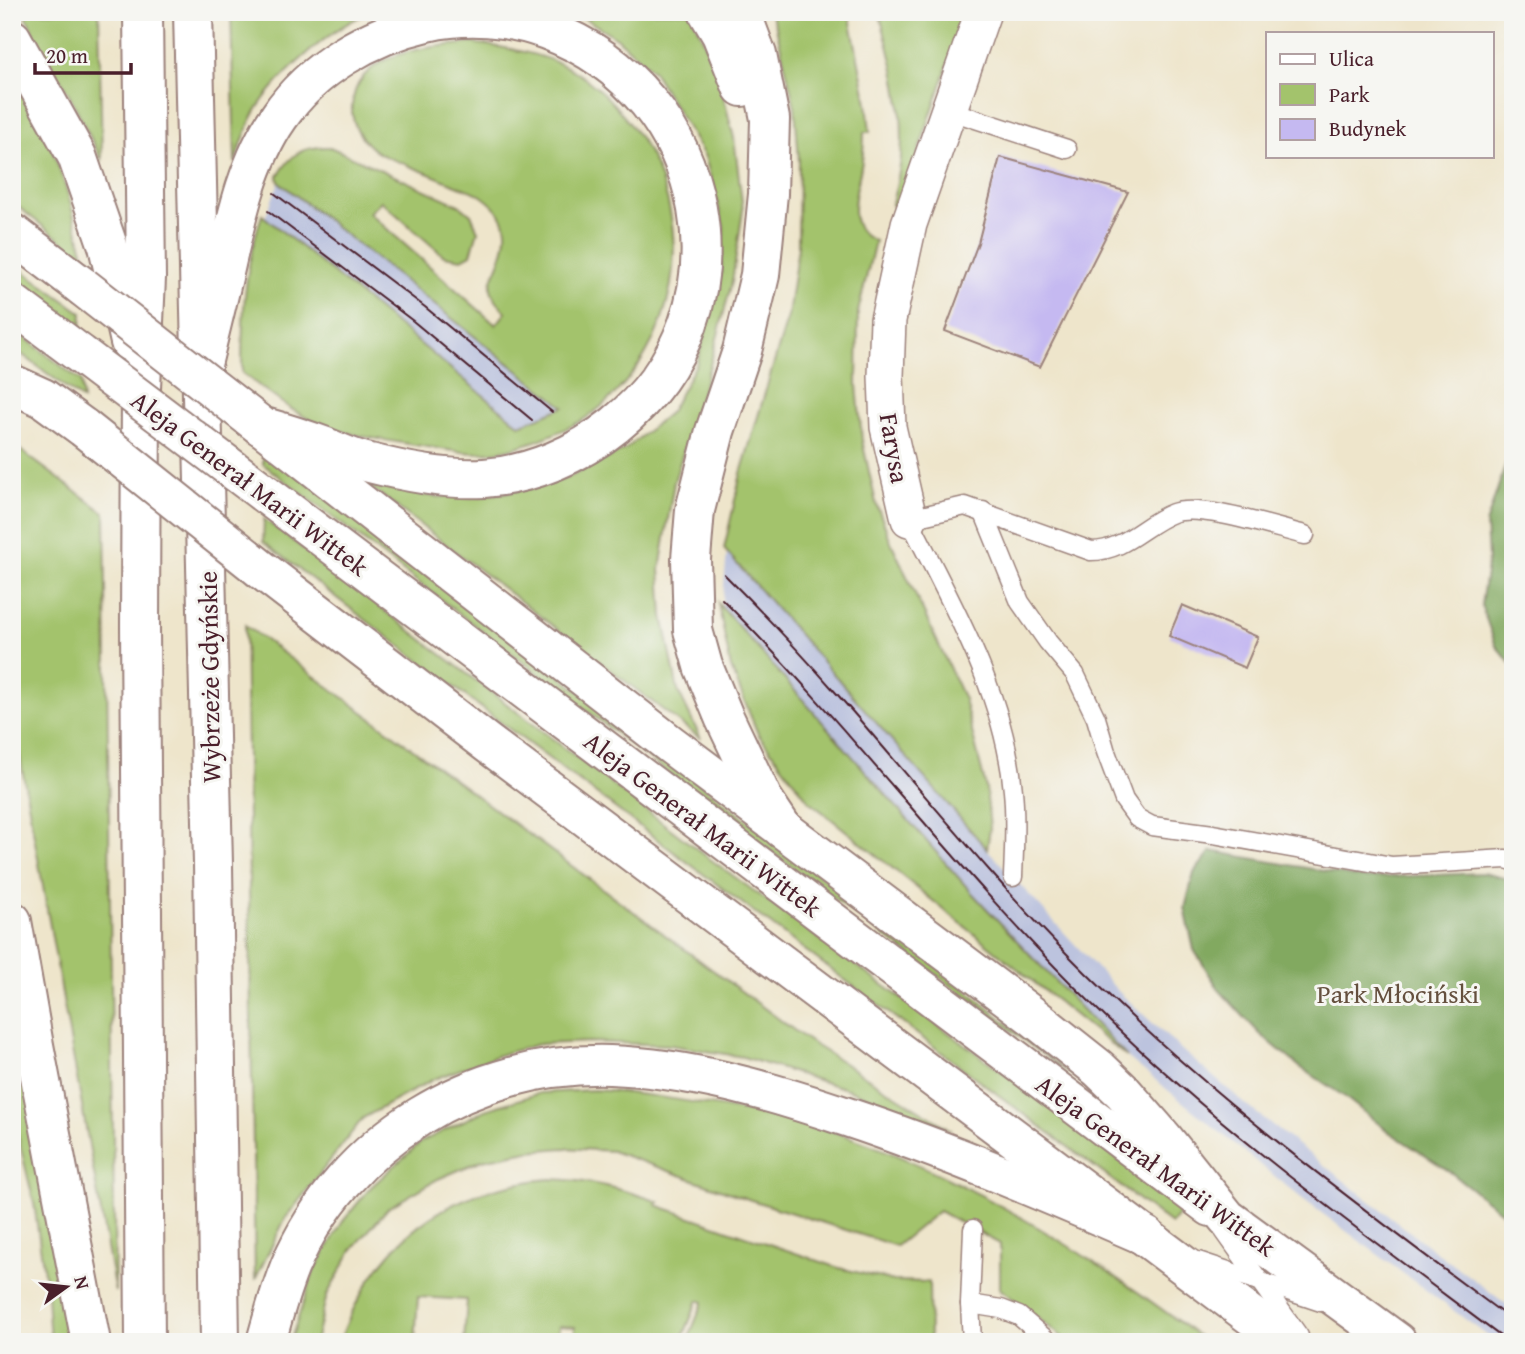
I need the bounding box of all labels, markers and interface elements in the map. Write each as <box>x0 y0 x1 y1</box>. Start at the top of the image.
scale bar <box>35 32 131 76</box>
legend <box>1266 32 1494 158</box>
text: 20 m <box>46 40 88 71</box>
text: Ulica <box>1329 43 1374 74</box>
text: Park <box>1329 79 1370 110</box>
text: Budynek <box>1329 113 1407 144</box>
street label: Aleja Generał Marii Wittek <box>123 381 378 586</box>
street label: Farysa <box>870 410 920 487</box>
street label: Wybrzeże Gdyńskie <box>188 571 230 783</box>
street label: Aleja Generał Marii Wittek <box>576 722 831 927</box>
park label: Park Młociński <box>1317 974 1479 1013</box>
street label: Aleja Generał Marii Wittek <box>1028 1064 1285 1266</box>
north arrow <box>32 1252 102 1322</box>
text: N <box>67 1273 98 1293</box>

